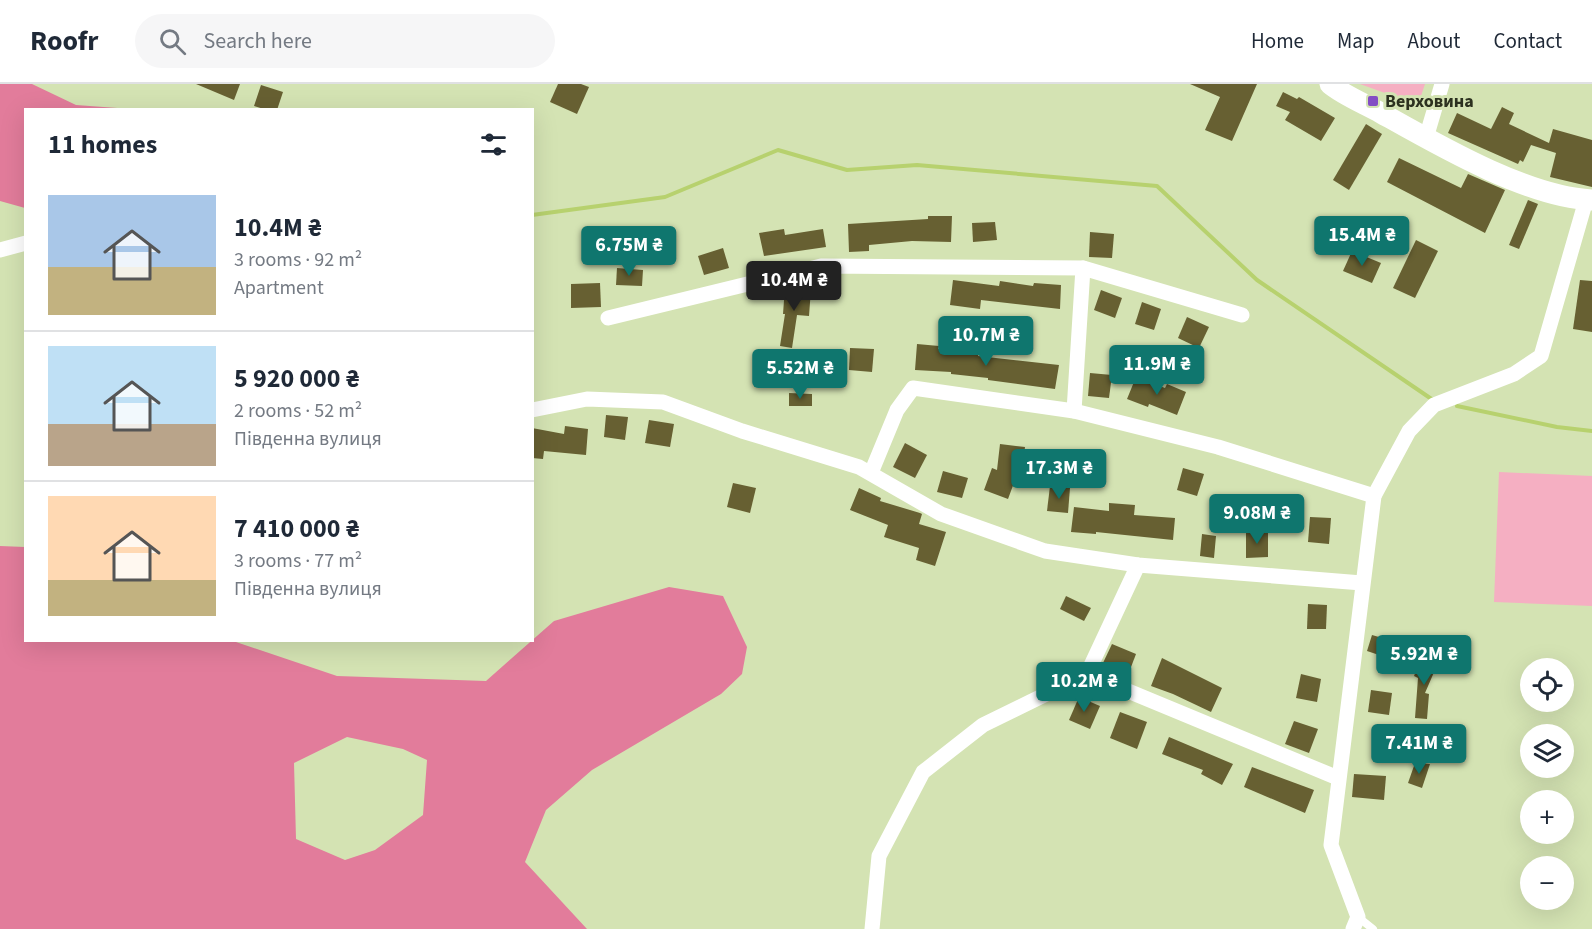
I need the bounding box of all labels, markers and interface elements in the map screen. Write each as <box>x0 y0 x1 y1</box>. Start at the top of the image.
search box <box>135 14 555 68</box>
text: Roofr <box>30 21 99 61</box>
icon: search <box>156 25 189 58</box>
text: Search here <box>204 25 312 57</box>
text: Home <box>1251 26 1304 56</box>
text: Map <box>1337 26 1375 56</box>
text: About <box>1408 26 1460 56</box>
text: Contact <box>1493 26 1562 56</box>
place label: Верховина <box>1385 89 1474 114</box>
marker: Верховина <box>1366 94 1380 108</box>
text: 11 homes <box>48 126 157 163</box>
icon: filters <box>477 128 510 161</box>
text: 10.4M ₴ <box>234 209 322 246</box>
pin: 15.4M ₴ <box>1307 216 1417 267</box>
icon: home <box>96 219 168 291</box>
text: 15.4M ₴ <box>1328 221 1396 249</box>
pin: 6.75M ₴ <box>574 226 684 277</box>
text: 6.75M ₴ <box>595 231 663 259</box>
text: 3 rooms · 92 m² <box>234 246 362 274</box>
pin: 10.4M ₴ <box>739 261 849 312</box>
text: 10.4M ₴ <box>760 266 828 294</box>
text: Apartment <box>234 274 324 302</box>
pin: 10.7M ₴ <box>931 316 1041 367</box>
text: 10.7M ₴ <box>952 321 1020 349</box>
pin: 11.9M ₴ <box>1102 345 1212 396</box>
pin: 5.52M ₴ <box>745 349 855 400</box>
text: 11.9M ₴ <box>1123 350 1191 378</box>
text: 5.52M ₴ <box>766 354 834 382</box>
text: 5 920 000 ₴ <box>234 360 359 397</box>
icon: home <box>96 370 168 442</box>
text: 2 rooms · 52 m² <box>234 397 362 425</box>
text: Південна вулиця <box>234 425 382 453</box>
pin: 17.3M ₴ <box>1004 449 1114 500</box>
text: 17.3M ₴ <box>1025 454 1093 482</box>
pin: 9.08M ₴ <box>1202 494 1312 545</box>
text: 9.08M ₴ <box>1223 499 1291 527</box>
text: 7 410 000 ₴ <box>234 510 359 547</box>
icon: home <box>96 520 168 592</box>
text: 3 rooms · 77 m² <box>234 547 362 575</box>
text: Південна вулиця <box>234 575 382 603</box>
pin: 5.92M ₴ <box>1369 635 1479 686</box>
text: 5.92M ₴ <box>1390 640 1458 668</box>
map controls <box>1520 658 1574 910</box>
button: locate <box>1520 658 1574 712</box>
pin: 10.2M ₴ <box>1029 662 1139 713</box>
text: 10.2M ₴ <box>1050 667 1118 695</box>
pin: 7.41M ₴ <box>1364 724 1474 775</box>
button: layers <box>1520 724 1574 778</box>
text: 7.41M ₴ <box>1385 729 1453 757</box>
button: + <box>1520 790 1574 844</box>
button: − <box>1520 856 1574 910</box>

